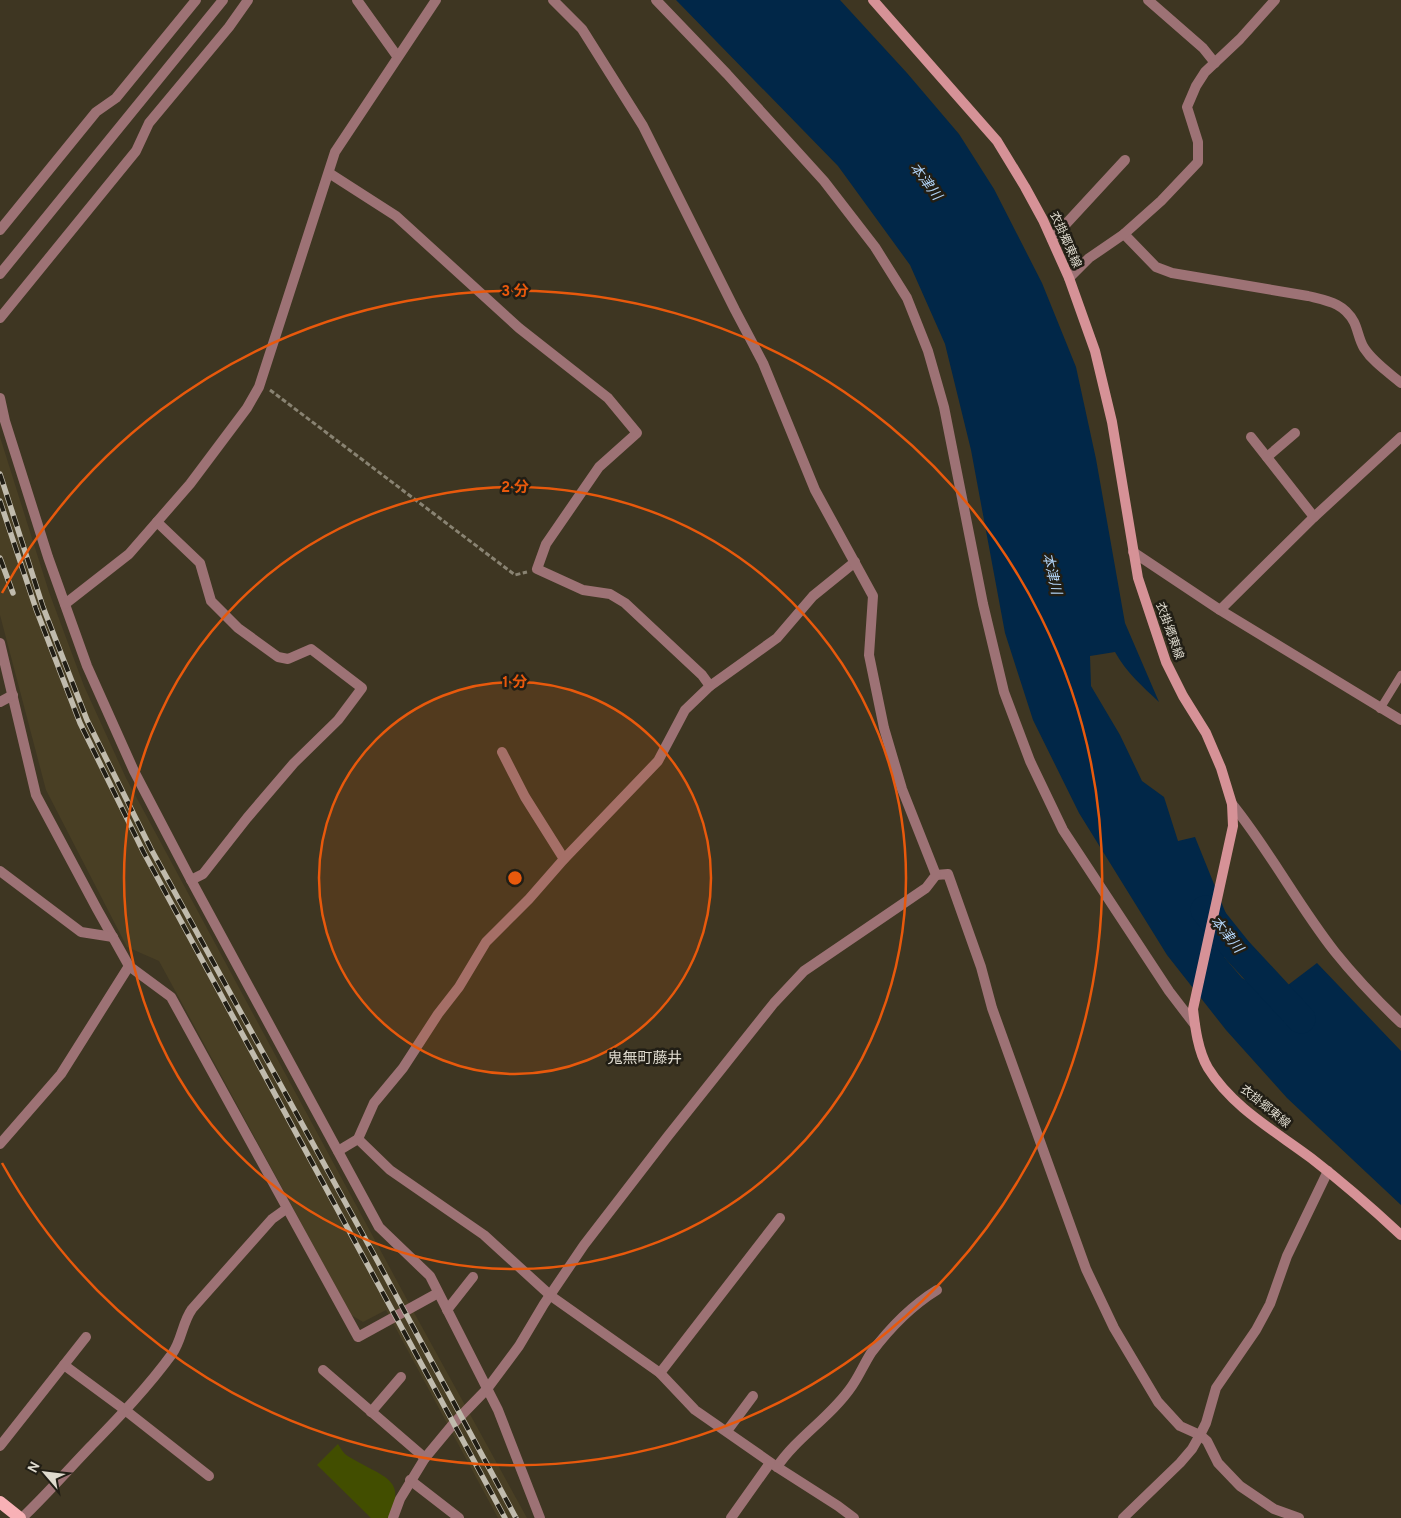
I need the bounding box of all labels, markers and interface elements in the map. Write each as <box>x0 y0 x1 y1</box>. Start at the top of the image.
water label: 本津川 <box>906 160 946 205</box>
street label: 衣掛郷東線 <box>1045 209 1085 271</box>
text: 3 分 <box>501 283 529 302</box>
text: 2 分 <box>501 479 529 498</box>
water label: 本津川 <box>1038 552 1064 598</box>
street label: 衣掛郷東線 <box>1151 600 1187 662</box>
text: 1 分 <box>503 674 527 693</box>
centre of rings <box>506 869 524 887</box>
water label: 本津川 <box>1206 913 1247 958</box>
district label: 鬼無町藤井 <box>607 1049 683 1069</box>
street label: 衣掛郷東線 <box>1237 1082 1293 1132</box>
north arrow <box>20 1448 70 1498</box>
text: N <box>25 1459 45 1476</box>

